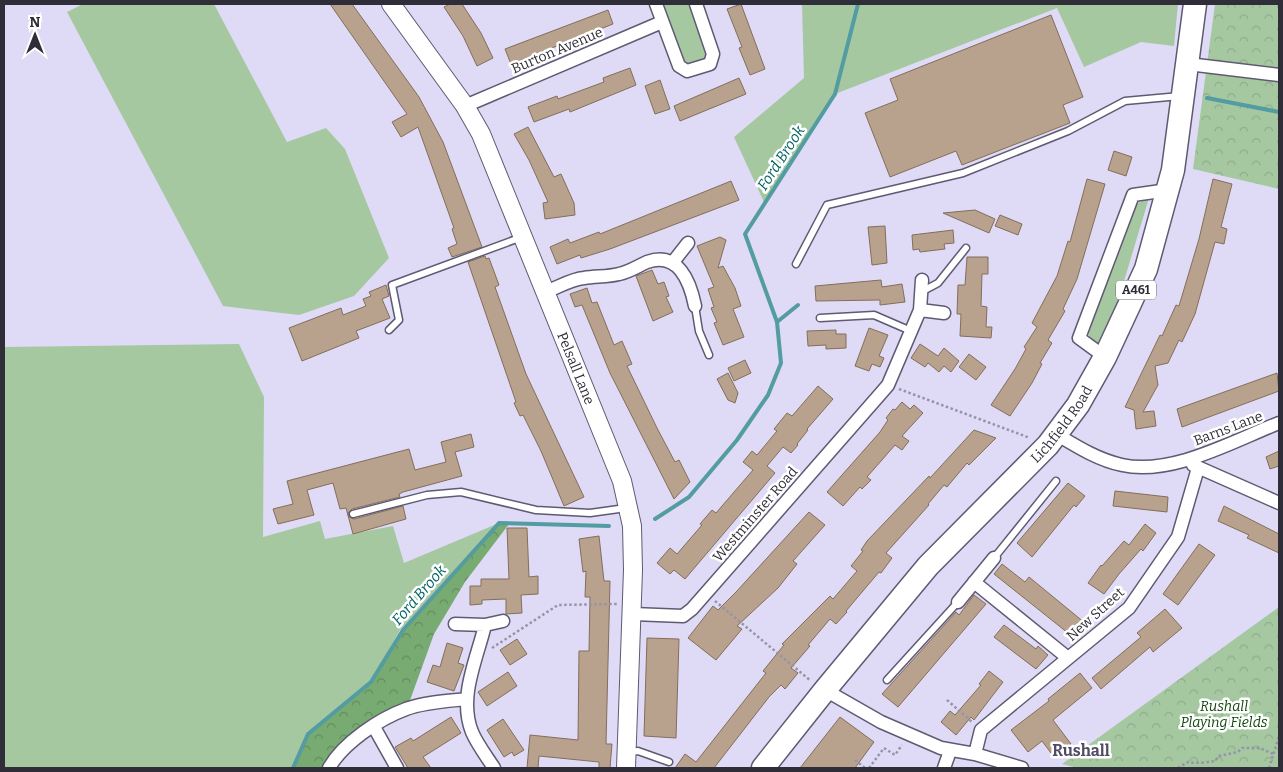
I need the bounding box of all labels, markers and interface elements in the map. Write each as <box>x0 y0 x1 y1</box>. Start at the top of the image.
north arrow <box>10 10 60 60</box>
text: N <box>30 14 41 31</box>
street label: Burton Avenue <box>509 24 605 77</box>
water label: Ford Brook <box>753 122 809 194</box>
road number: A461 <box>1116 280 1156 300</box>
street label: Pelsall Lane <box>553 330 598 407</box>
street label: Lichfield Road <box>1027 383 1096 467</box>
street label: Barns Lane <box>1191 408 1265 449</box>
street label: Westminster Road <box>710 463 801 565</box>
water label: Ford Brook <box>388 561 450 629</box>
street label: New Street <box>1063 584 1128 645</box>
park label: Rushall Playing Fields <box>1181 698 1268 731</box>
district label: Rushall <box>1052 741 1110 760</box>

